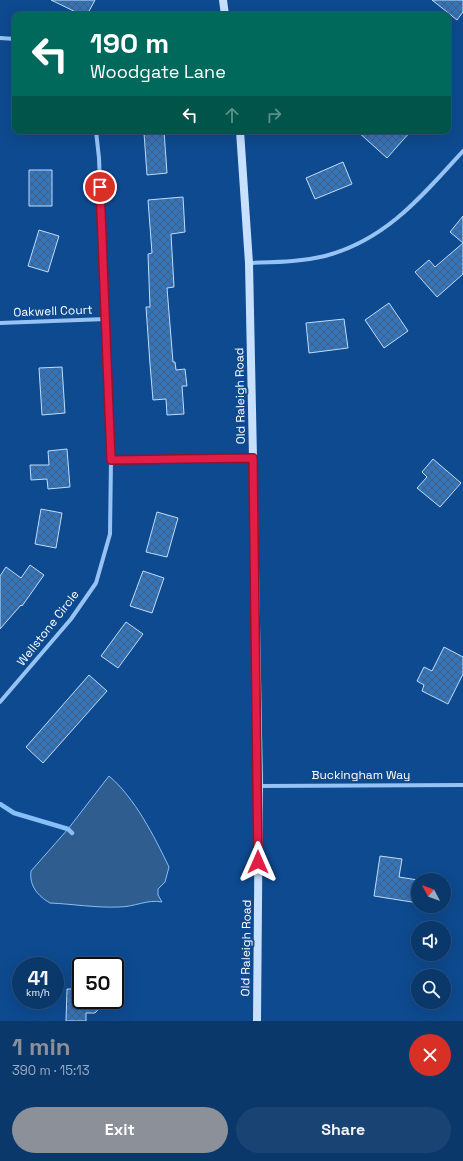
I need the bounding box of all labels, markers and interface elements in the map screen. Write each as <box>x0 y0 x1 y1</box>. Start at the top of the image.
text: 190 m <box>90 25 169 61</box>
icon: left <box>24 28 76 80</box>
text: Woodgate Lane <box>90 60 226 83</box>
icon: left <box>179 104 201 126</box>
icon: ahead <box>221 104 243 126</box>
icon: right <box>263 104 285 126</box>
pin <box>83 170 117 204</box>
icon: arrive <box>89 176 111 198</box>
street label: Oakwell Court <box>13 302 93 320</box>
street label: Old Raleigh Road <box>231 347 249 445</box>
street label: Wellstone Circle <box>13 587 83 669</box>
street label: Buckingham Way <box>312 767 410 783</box>
position arrow <box>237 841 279 883</box>
north arrow <box>411 873 451 913</box>
map controls <box>411 873 451 1009</box>
street label: Old Raleigh Road <box>237 899 255 997</box>
button: sound <box>411 921 451 961</box>
speed limit sign: 50 <box>72 957 124 1009</box>
text: 41 <box>28 965 49 991</box>
button: search <box>411 969 451 1009</box>
text: km/h <box>26 986 50 999</box>
text: 1 min <box>12 1031 71 1062</box>
button: close <box>409 1034 451 1076</box>
text: 390 m · 15:13 <box>12 1062 90 1079</box>
button: Exit <box>12 1107 228 1153</box>
button: Share <box>236 1107 451 1153</box>

